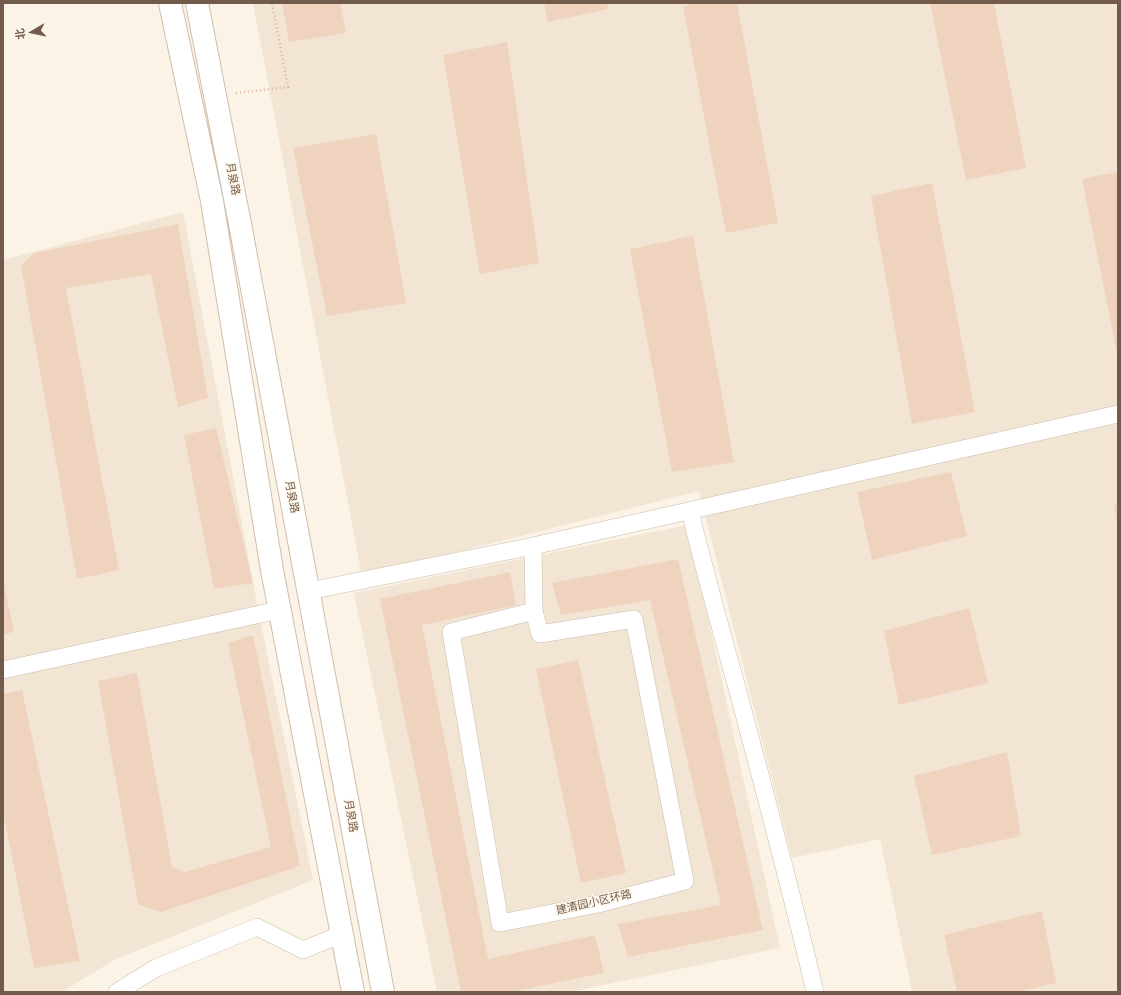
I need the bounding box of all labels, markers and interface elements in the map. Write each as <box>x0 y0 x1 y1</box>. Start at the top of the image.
north arrow <box>12 12 52 52</box>
text: 北 <box>11 27 29 41</box>
street label: 月泉路 <box>222 162 242 196</box>
street label: 月泉路 <box>281 480 301 514</box>
street label: 月泉路 <box>341 799 359 833</box>
street label: 建清园小区环路 <box>555 888 633 918</box>

